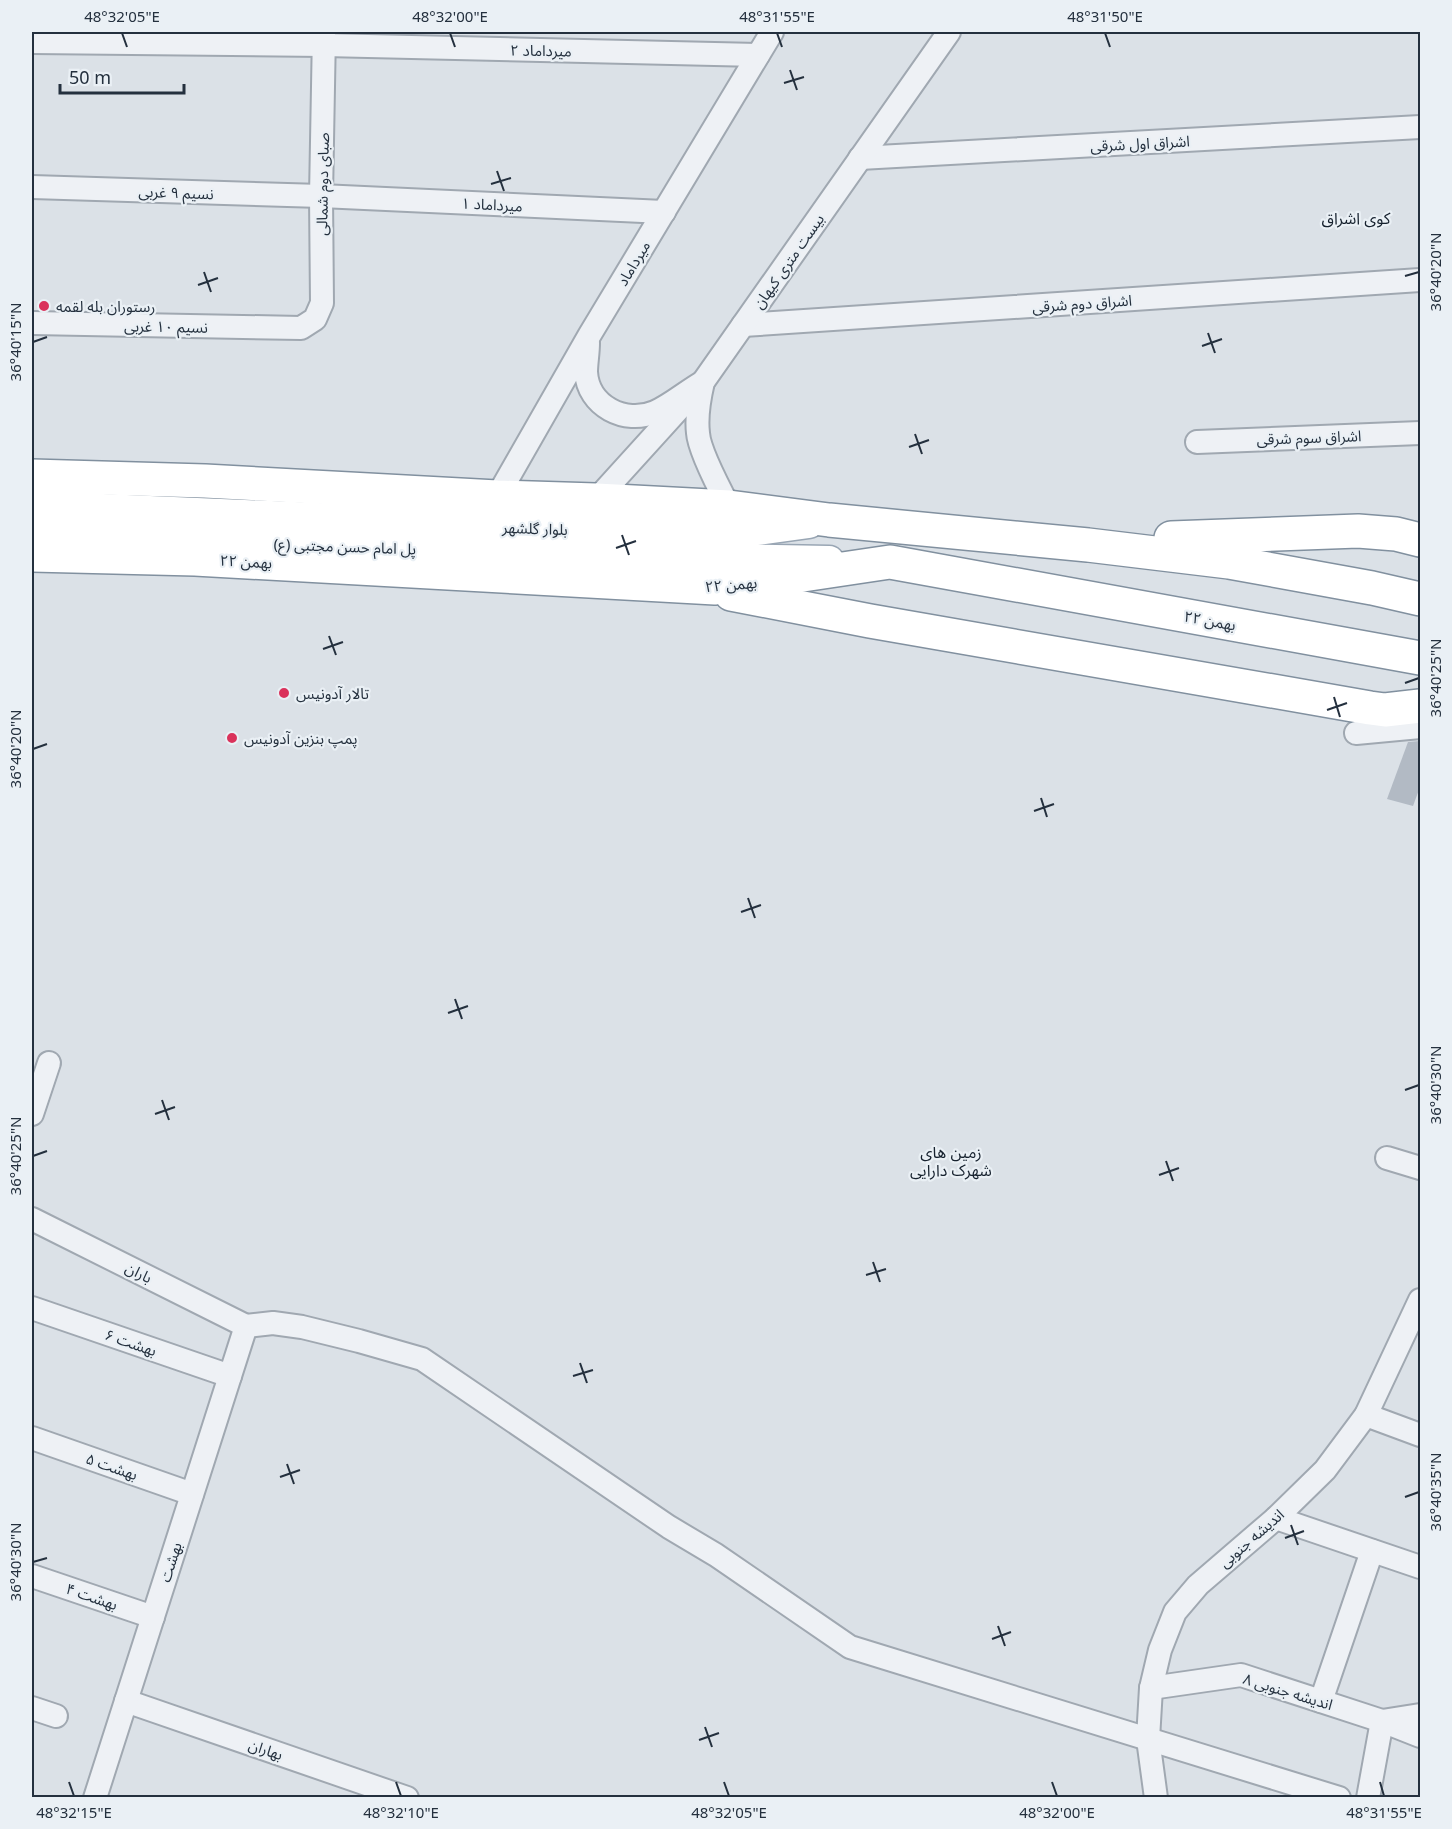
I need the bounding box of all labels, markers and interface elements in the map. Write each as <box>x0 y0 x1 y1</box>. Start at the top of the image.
text: 48°32'05"E <box>84 6 160 26</box>
text: 48°32'00"E <box>412 6 488 26</box>
text: 48°31'55"E <box>739 6 815 26</box>
text: 48°31'50"E <box>1067 6 1143 26</box>
street label: میرداماد ۲ <box>510 39 572 61</box>
scale bar <box>60 57 184 95</box>
text: 50 m <box>69 65 111 89</box>
street label: اشراق اول شرقی <box>1090 130 1190 156</box>
street label: صبای دوم شمالی <box>311 132 335 236</box>
street label: نسیم ۹ غربی <box>138 181 214 205</box>
street label: میرداماد ۱ <box>461 192 523 216</box>
district label: کوی اشراق <box>1322 207 1391 229</box>
street label: بیست متری کیهان <box>748 210 828 312</box>
text: 36°40'20"N <box>1425 233 1445 311</box>
street label: میرداماد <box>612 237 654 289</box>
street label: اشراق دوم شرقی <box>1031 290 1133 318</box>
place label: رستوران بله لقمه <box>56 296 155 316</box>
marker: رستوران بله لقمه <box>37 299 51 313</box>
text: 36°40'15"N <box>5 303 25 381</box>
street label: نسیم ۱۰ غربی <box>124 315 208 339</box>
street label: اشراق سوم شرقی <box>1256 425 1362 451</box>
street label: بلوار گلشهر <box>501 517 568 539</box>
street label: پل امام حسن مجتبی (ع) <box>273 534 417 561</box>
street label: ۲۲ بهمن <box>219 550 273 572</box>
street label: ۲۲ بهمن <box>704 572 758 596</box>
street label: ۲۲ بهمن <box>1182 606 1238 634</box>
text: 36°40'25"N <box>1425 639 1445 717</box>
place label: تالار آدونیس <box>296 683 369 703</box>
marker: تالار آدونیس <box>277 686 291 700</box>
text: 36°40'20"N <box>5 710 25 788</box>
place label: پمپ بنزین آدونیس <box>244 728 358 749</box>
marker: پمپ بنزین آدونیس <box>225 731 239 745</box>
text: 36°40'30"N <box>1425 1046 1445 1124</box>
text: 36°40'25"N <box>5 1117 25 1195</box>
district label: زمین های شهرک دارایی <box>910 1141 992 1181</box>
street label: باران <box>122 1257 156 1287</box>
street label: بهشت ۶ <box>103 1324 159 1360</box>
street label: بهشت ۵ <box>84 1448 140 1484</box>
text: 36°40'35"N <box>1425 1453 1445 1531</box>
street label: اندیشه جنوبی <box>1214 1504 1288 1572</box>
text: 36°40'30"N <box>5 1523 25 1601</box>
street label: بهشت <box>154 1540 186 1584</box>
street label: بهشت ۴ <box>64 1578 120 1614</box>
street label: اندیشه جنوبی ۸ <box>1241 1668 1335 1714</box>
street label: بهاران <box>246 1734 286 1764</box>
text: 48°32'15"E <box>36 1802 112 1822</box>
text: 48°32'10"E <box>363 1802 439 1822</box>
text: 48°32'05"E <box>691 1802 767 1822</box>
text: 48°32'00"E <box>1019 1802 1095 1822</box>
text: 48°31'55"E <box>1346 1802 1422 1822</box>

